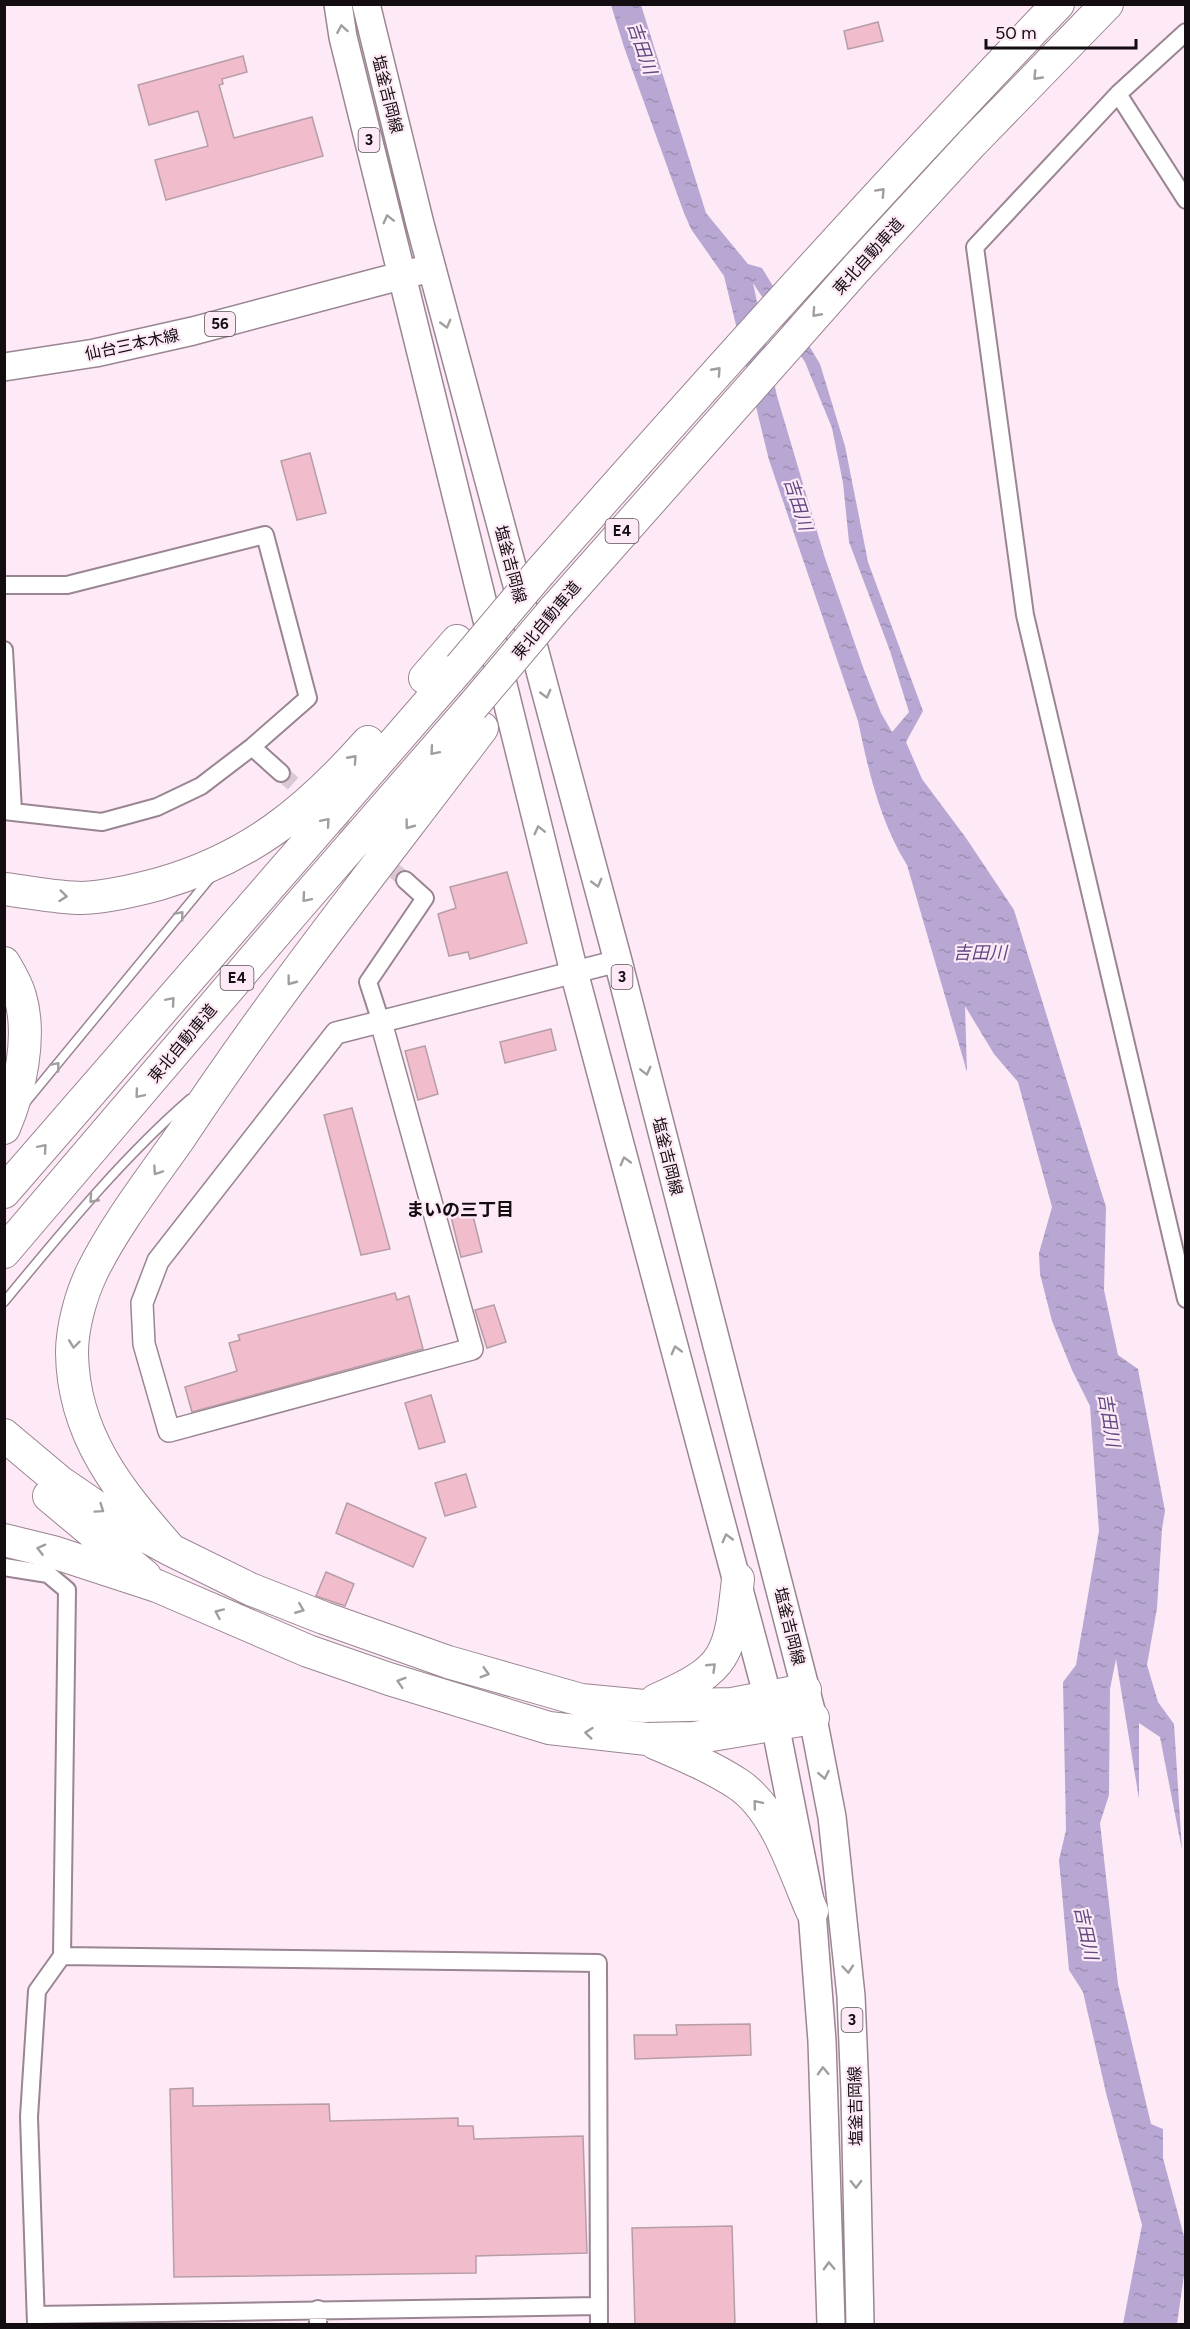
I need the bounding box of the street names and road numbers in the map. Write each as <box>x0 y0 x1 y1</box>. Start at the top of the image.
street label: 塩釜吉岡線 <box>369 53 406 135</box>
road number: 3 <box>358 128 380 152</box>
street label: 東北自動車道 <box>829 214 908 298</box>
road number: 56 <box>205 312 235 336</box>
street label: 仙台三本木線 <box>83 325 181 364</box>
road number: E4 <box>606 519 638 543</box>
street label: 塩釜吉岡線 <box>491 523 530 605</box>
street label: 東北自動車道 <box>508 577 585 663</box>
road number: 3 <box>612 965 632 989</box>
road number: E4 <box>220 966 254 990</box>
street label: 東北自動車道 <box>144 1000 221 1086</box>
street label: 塩釜吉岡線 <box>649 1115 686 1197</box>
street label: 塩釜吉岡線 <box>771 1585 808 1667</box>
road number: 3 <box>842 2008 862 2032</box>
street label: 塩釜吉岡線 <box>845 2066 866 2146</box>

